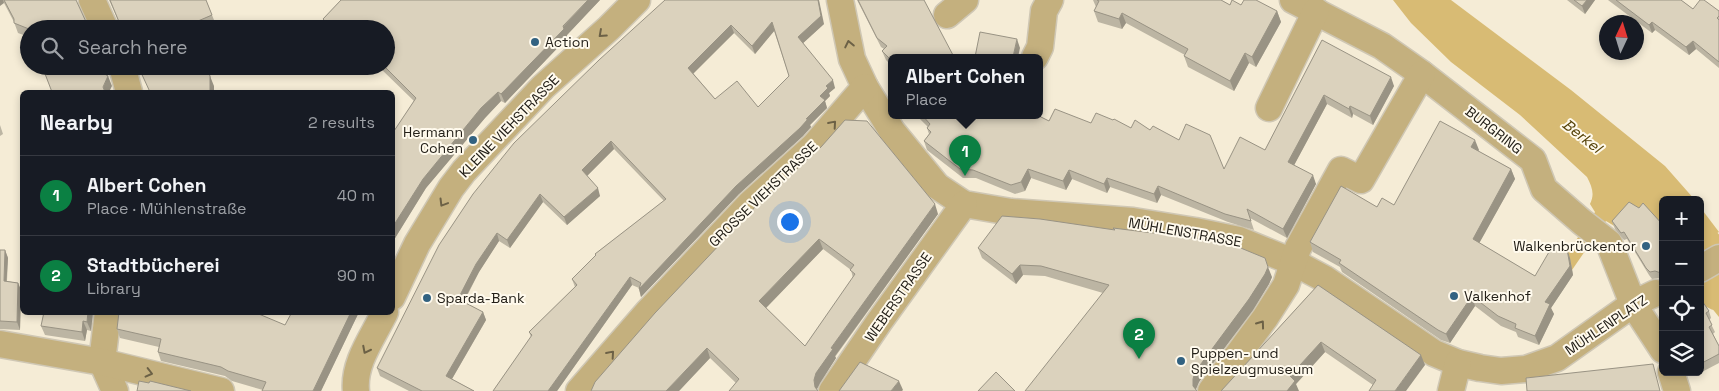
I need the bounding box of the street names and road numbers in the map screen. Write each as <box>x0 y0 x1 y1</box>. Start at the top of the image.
street label: KLEINE VIEHSTRASSE <box>455 71 563 181</box>
street label: BURGRING <box>1462 102 1526 158</box>
street label: GROSSE VIEHSTRASSE <box>705 137 821 251</box>
street label: MÜHLENSTRASSE <box>1127 213 1243 251</box>
street label: WEBERSTRASSE <box>860 249 936 345</box>
street label: MÜHLENPLATZ <box>1561 291 1651 359</box>

